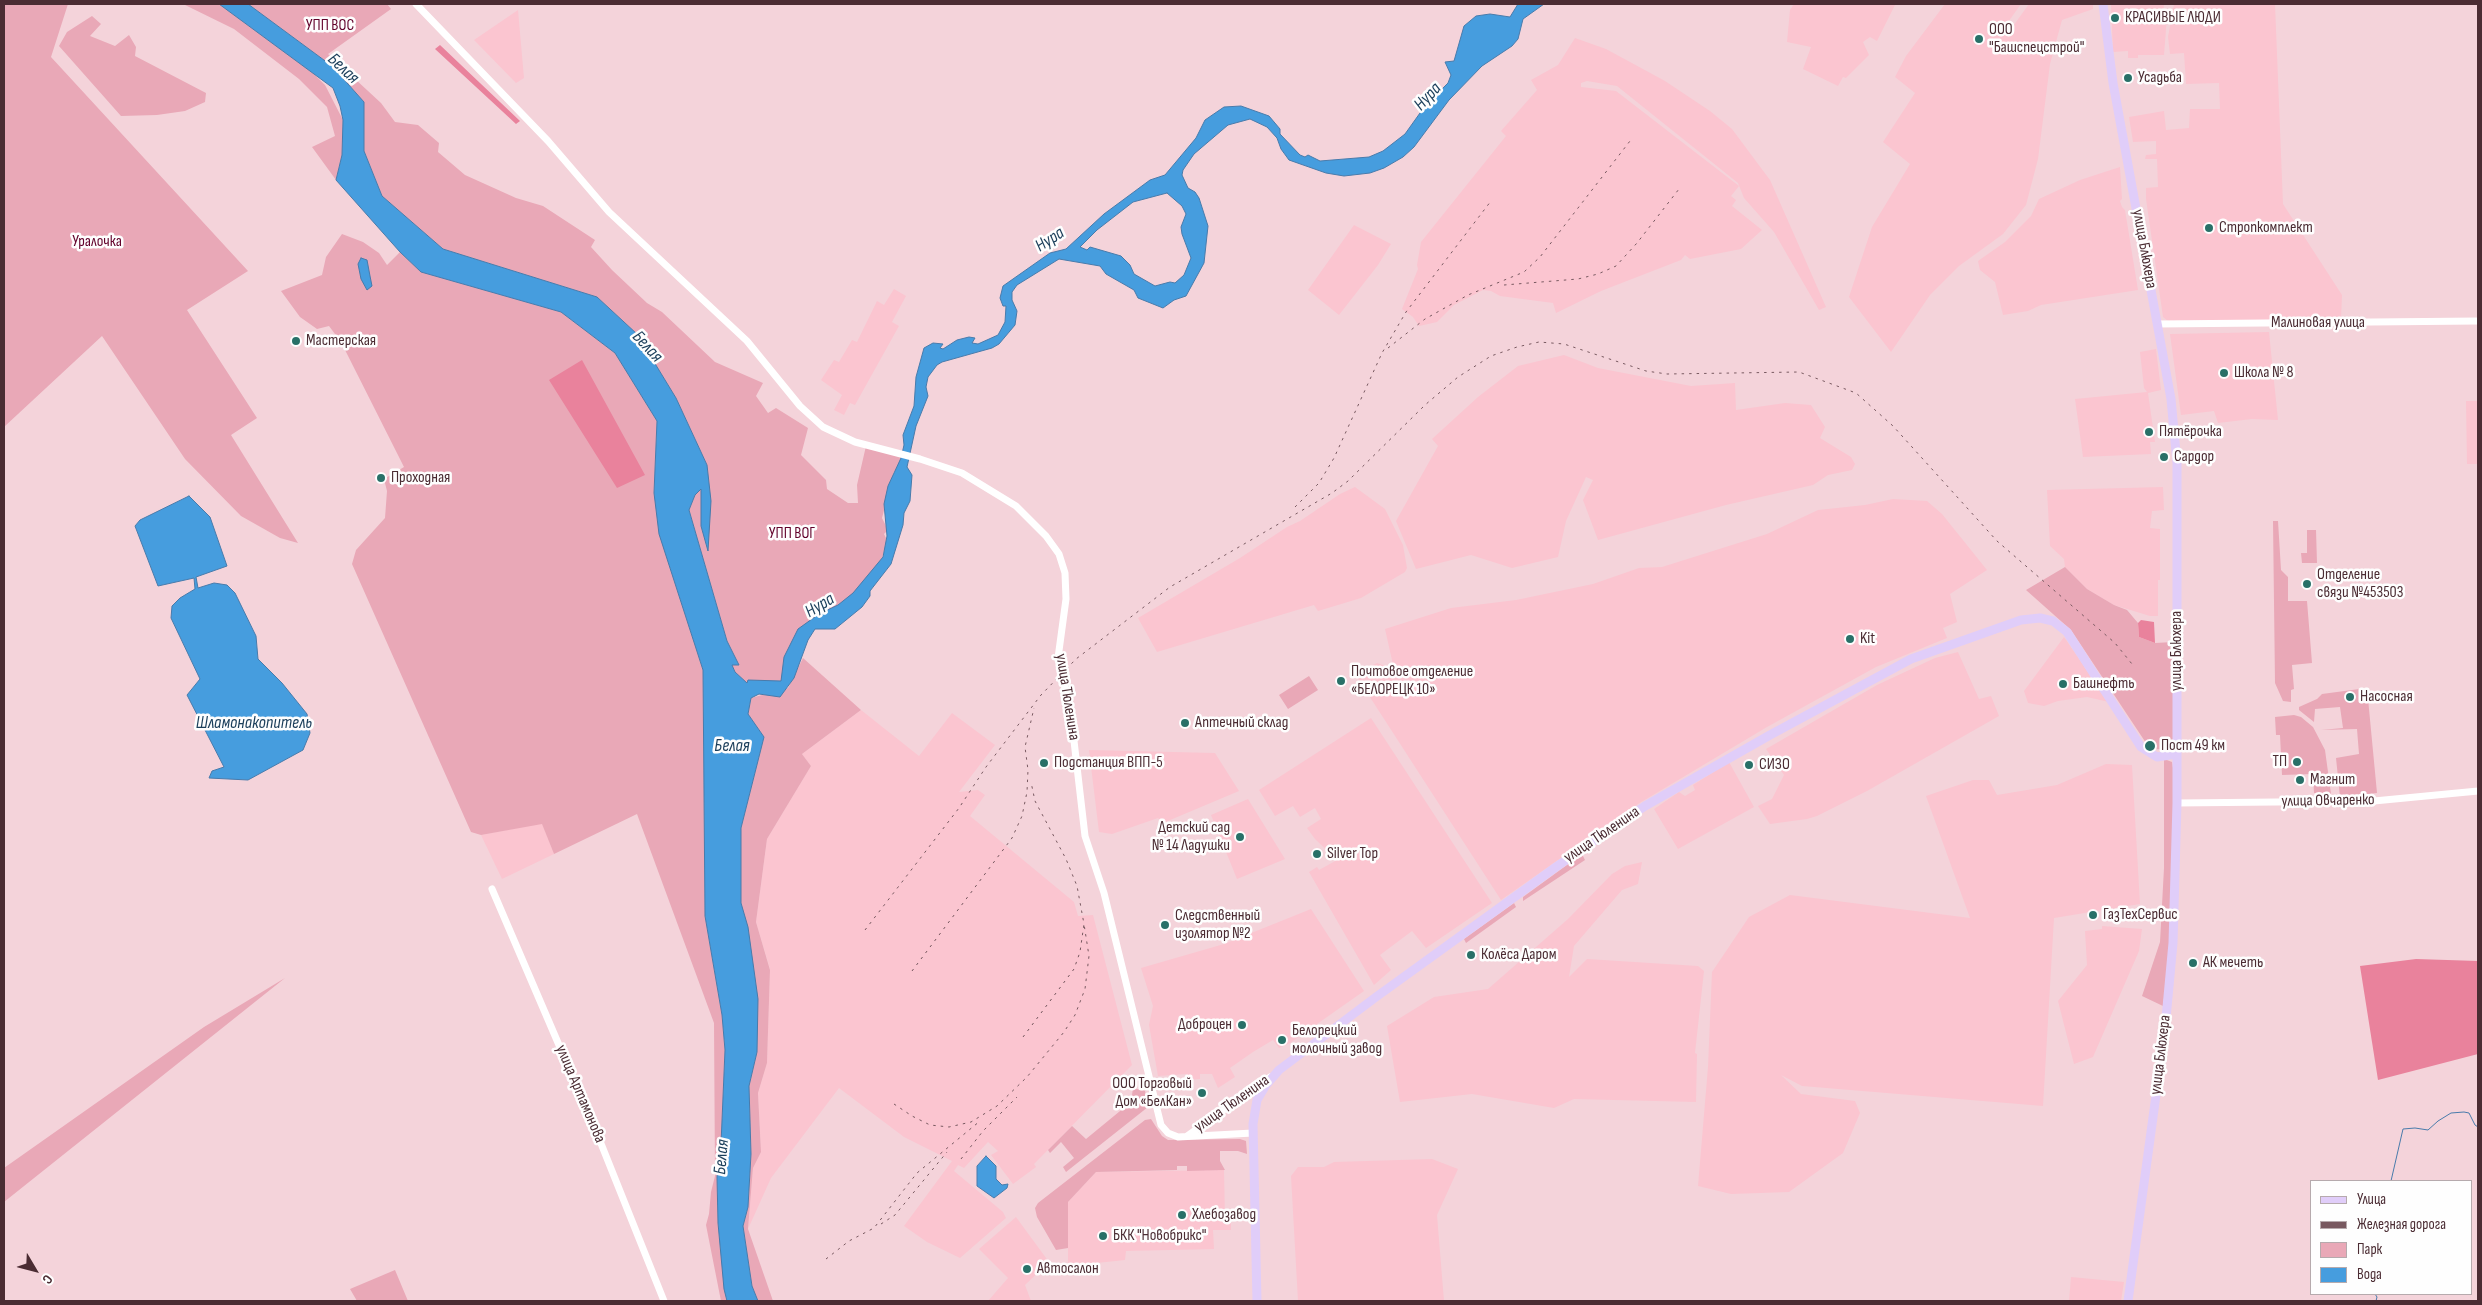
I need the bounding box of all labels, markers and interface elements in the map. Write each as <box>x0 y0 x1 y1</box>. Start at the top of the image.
place label: КРАСИВЫЕ ЛЮДИ <box>2125 8 2221 28</box>
marker: КРАСИВЫЕ ЛЮДИ <box>2109 12 2121 24</box>
park label: УПП ВОС <box>306 16 354 36</box>
place label: ООО "Башспецстрой" <box>1989 20 2084 58</box>
marker: ООО "Башспецстрой" <box>1973 33 1985 45</box>
water label: Белая <box>323 49 363 89</box>
place label: Усадьба <box>2138 68 2182 88</box>
marker: Усадьба <box>2122 72 2134 84</box>
water label: Нура <box>1410 79 1446 115</box>
street label: улица Блюхера <box>2128 208 2160 290</box>
place label: Стропкомплект <box>2219 218 2313 238</box>
marker: Стропкомплект <box>2203 222 2215 234</box>
water label: Нура <box>1031 223 1069 257</box>
park label: Уралочка <box>72 232 122 252</box>
street label: Малиновая улица <box>2271 313 2365 333</box>
water label: Белая <box>627 327 667 367</box>
place label: Мастерская <box>306 331 376 351</box>
marker: Мастерская <box>290 335 302 347</box>
place label: Школа № 8 <box>2234 363 2294 383</box>
marker: Школа № 8 <box>2218 367 2230 379</box>
place label: Пятёрочка <box>2159 422 2222 442</box>
marker: Пятёрочка <box>2143 426 2155 438</box>
place label: Сардор <box>2174 447 2214 467</box>
marker: Сардор <box>2158 451 2170 463</box>
place label: Проходная <box>391 468 450 488</box>
marker: Проходная <box>375 472 387 484</box>
park label: УПП ВОГ <box>769 524 815 544</box>
place label: Отделение связи №453503 <box>2317 565 2403 603</box>
marker: Отделение связи №453503 <box>2301 578 2313 590</box>
water label: Нура <box>801 589 839 623</box>
street label: улица Блюхера <box>2167 611 2187 691</box>
place label: Kit <box>1860 629 1875 649</box>
marker: Kit <box>1844 633 1856 645</box>
street label: улица Тюленина <box>1051 652 1083 742</box>
place label: Почтовое отделение «БЕЛОРЕЦК 10» <box>1351 662 1473 700</box>
place label: Башнефть <box>2073 674 2135 694</box>
marker: Почтовое отделение «БЕЛОРЕЦК 10» <box>1335 675 1347 687</box>
marker: Башнефть <box>2057 678 2069 690</box>
place label: Насосная <box>2360 687 2413 707</box>
marker: Насосная <box>2344 691 2356 703</box>
water label: Шламонакопитель <box>196 712 312 734</box>
place label: Аптечный склад <box>1195 713 1288 733</box>
marker: Аптечный склад <box>1179 717 1191 729</box>
water label: Белая <box>714 735 750 757</box>
place label: Пост 49 км <box>2161 736 2225 756</box>
marker: Пост 49 км <box>2143 739 2157 753</box>
place label: ТП <box>2272 752 2287 772</box>
place label: Подстанция ВПП-5 <box>1054 753 1163 773</box>
place label: СИЗО <box>1759 755 1790 775</box>
marker: ТП <box>2291 756 2303 768</box>
marker: Подстанция ВПП-5 <box>1038 757 1050 769</box>
marker: СИЗО <box>1743 759 1755 771</box>
place label: Магнит <box>2310 770 2355 790</box>
marker: Магнит <box>2294 774 2306 786</box>
street label: улица Овчаренко <box>2281 791 2375 811</box>
street label: улица Тюленина <box>1560 803 1644 867</box>
place label: Детский сад № 14 Ладушки <box>1152 818 1230 856</box>
marker: Детский сад № 14 Ладушки <box>1234 831 1246 843</box>
place label: Silver Top <box>1327 844 1378 864</box>
marker: Silver Top <box>1311 848 1323 860</box>
place label: ГазТехСервис <box>2103 905 2178 925</box>
place label: Следственный изолятор №2 <box>1175 906 1260 944</box>
marker: ГазТехСервис <box>2087 909 2099 921</box>
marker: Следственный изолятор №2 <box>1159 919 1171 931</box>
place label: Колёса Даром <box>1481 945 1557 965</box>
marker: Колёса Даром <box>1465 949 1477 961</box>
place label: АК мечеть <box>2203 953 2263 973</box>
marker: АК мечеть <box>2187 957 2199 969</box>
street label: улица Блюхера <box>2147 1014 2175 1096</box>
place label: Доброцен <box>1178 1015 1232 1035</box>
marker: Доброцен <box>1236 1019 1248 1031</box>
place label: Белорецкий молочный завод <box>1292 1021 1382 1059</box>
marker: Белорецкий молочный завод <box>1276 1034 1288 1046</box>
street label: улица Артамонова <box>551 1042 609 1146</box>
street label: улица Тюленина <box>1191 1071 1273 1137</box>
place label: ООО Торговый Дом «БелКан» <box>1112 1074 1192 1112</box>
marker: ООО Торговый Дом «БелКан» <box>1196 1087 1208 1099</box>
water label: Белая <box>710 1138 734 1176</box>
legend <box>2310 1180 2472 1295</box>
text: Улица <box>2357 1190 2386 1209</box>
place label: Хлебозавод <box>1192 1205 1256 1225</box>
marker: Хлебозавод <box>1176 1209 1188 1221</box>
text: Железная дорога <box>2357 1215 2446 1234</box>
place label: БКК "Новобрикс" <box>1113 1226 1207 1246</box>
marker: БКК "Новобрикс" <box>1097 1230 1109 1242</box>
text: Парк <box>2357 1240 2382 1259</box>
north arrow <box>10 1245 60 1295</box>
place label: Автосалон <box>1037 1259 1099 1279</box>
marker: Автосалон <box>1021 1263 1033 1275</box>
text: Вода <box>2357 1265 2382 1284</box>
text: С <box>38 1271 56 1287</box>

